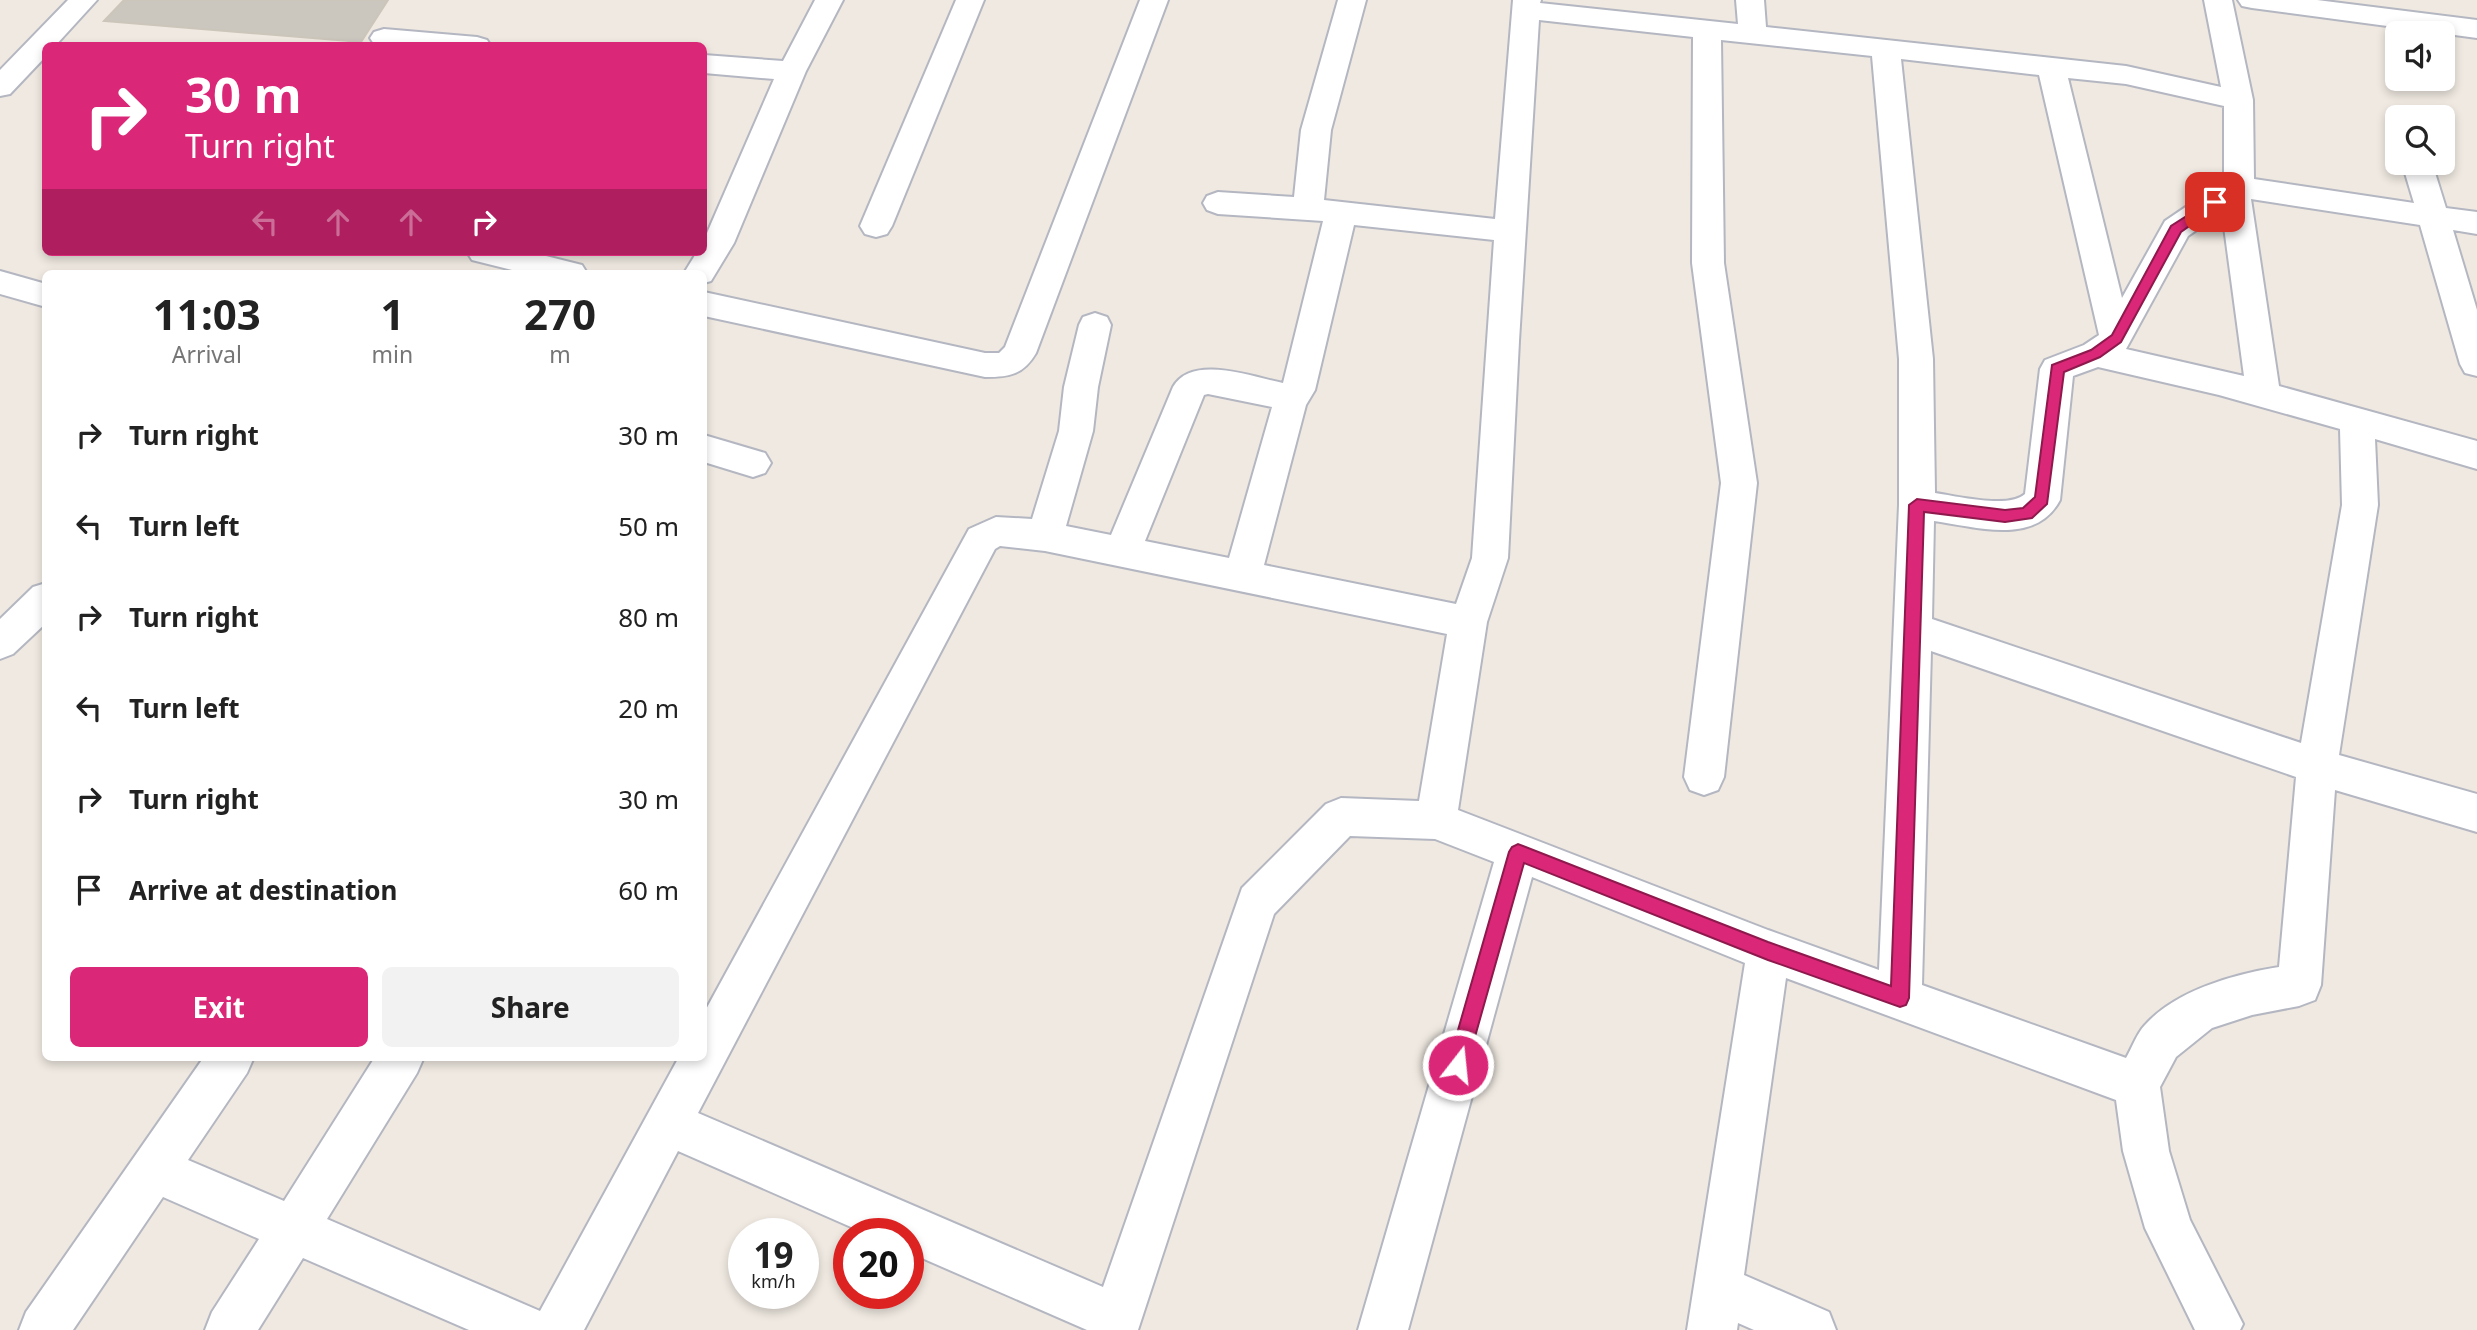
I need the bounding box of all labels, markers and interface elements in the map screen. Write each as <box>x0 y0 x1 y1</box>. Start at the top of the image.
map controls <box>2385 21 2455 175</box>
button: sound <box>2385 21 2455 91</box>
text: 30 m <box>185 61 302 127</box>
icon: right <box>70 70 161 161</box>
button: search <box>2385 105 2455 175</box>
text: Turn right <box>185 124 335 167</box>
pin <box>2185 172 2245 232</box>
icon: arrive <box>2196 183 2234 221</box>
icon: left <box>246 203 284 241</box>
icon: ahead <box>319 203 357 241</box>
icon: ahead <box>392 203 430 241</box>
icon: right <box>465 203 503 241</box>
text: 11:03 <box>153 285 261 342</box>
text: 1 <box>380 285 404 342</box>
text: 270 <box>524 285 596 342</box>
text: Arrival <box>172 338 242 370</box>
text: min <box>372 338 413 370</box>
text: m <box>549 338 571 370</box>
icon: right <box>70 416 108 454</box>
text: Turn right <box>129 417 259 453</box>
text: 30 m <box>618 417 679 453</box>
icon: left <box>70 507 108 545</box>
text: Turn left <box>129 508 240 544</box>
text: 50 m <box>618 508 679 544</box>
icon: right <box>70 598 108 636</box>
text: Turn right <box>129 599 259 635</box>
text: 80 m <box>618 599 679 635</box>
icon: left <box>70 689 108 727</box>
text: Turn left <box>129 690 240 726</box>
text: 20 m <box>618 690 679 726</box>
icon: right <box>70 780 108 818</box>
text: Turn right <box>129 781 259 817</box>
text: 30 m <box>618 781 679 817</box>
icon: arrive <box>70 871 108 909</box>
text: Arrive at destination <box>129 872 398 908</box>
text: 60 m <box>618 872 679 908</box>
button: Exit <box>70 967 368 1047</box>
button: Share <box>382 967 679 1047</box>
position arrow <box>1421 1028 1495 1102</box>
speed limit sign: 20 <box>833 1218 924 1309</box>
text: 19 <box>753 1231 794 1278</box>
text: km/h <box>751 1269 796 1293</box>

